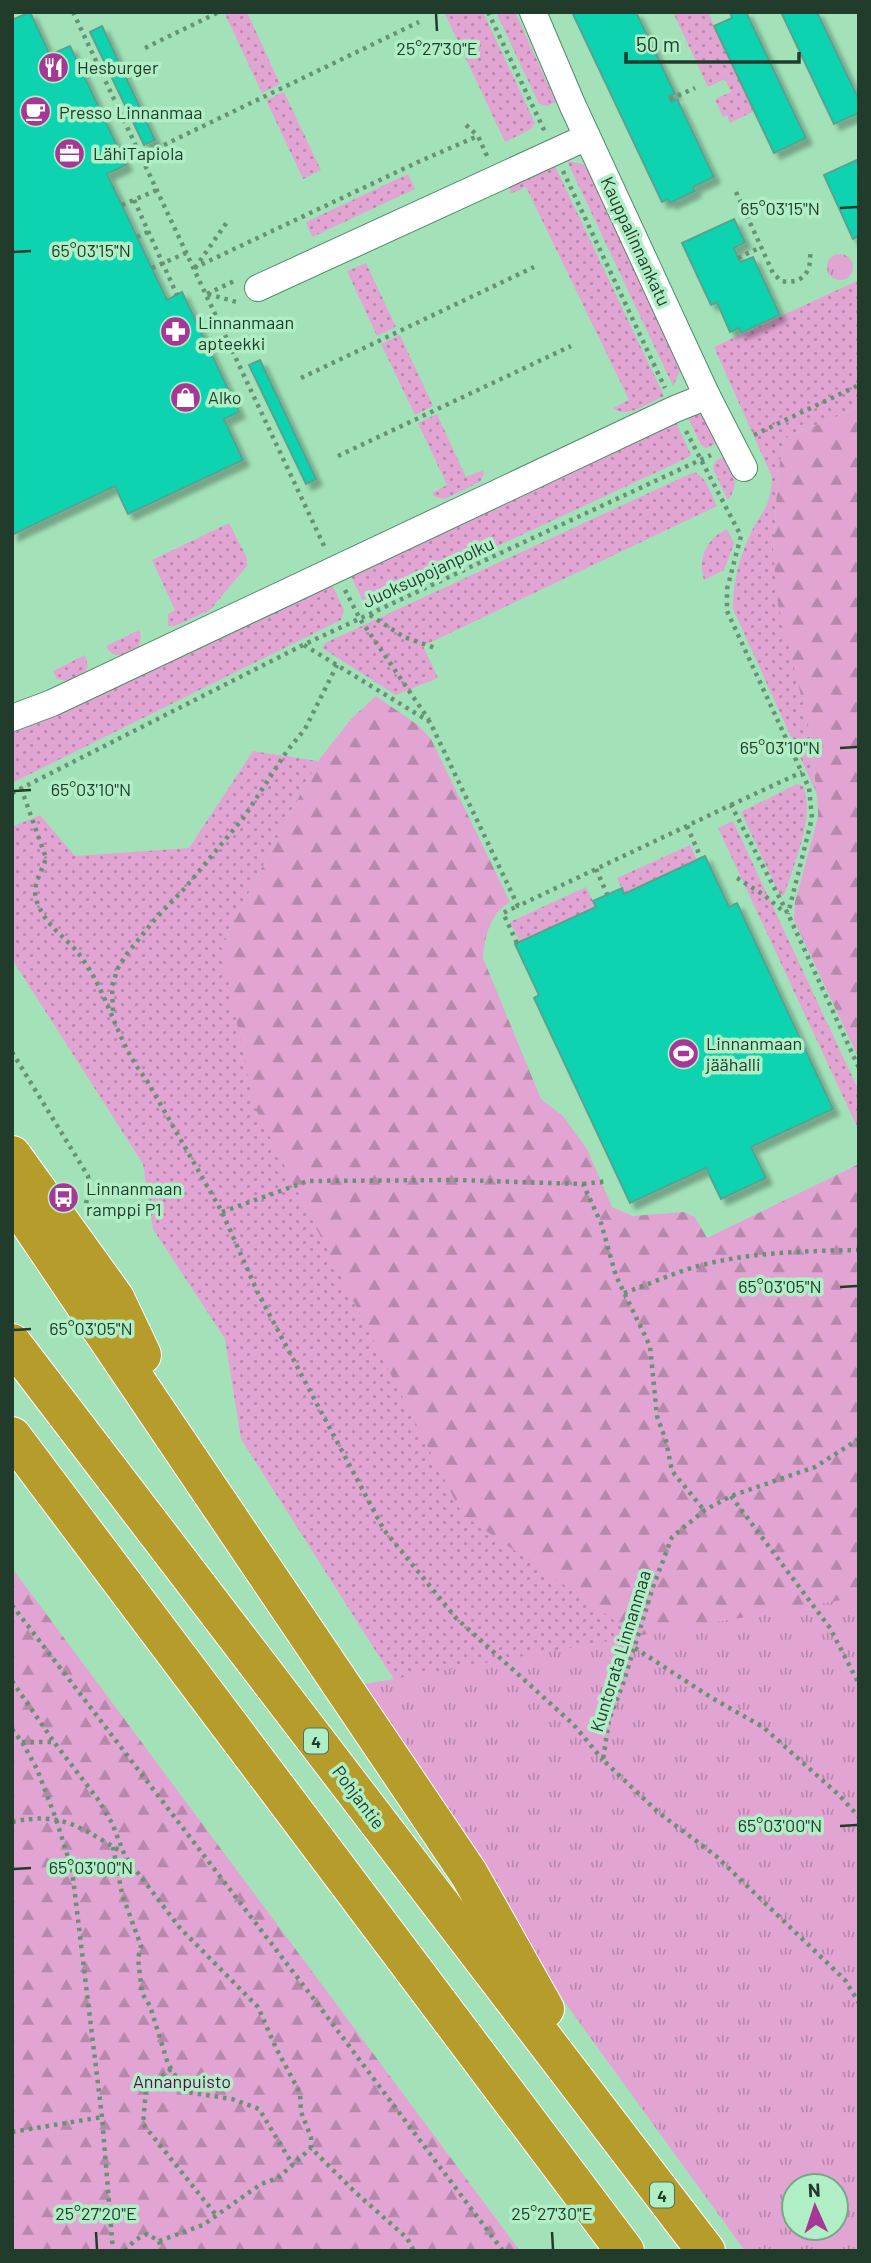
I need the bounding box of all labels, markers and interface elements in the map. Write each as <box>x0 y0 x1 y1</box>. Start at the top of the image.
scale bar <box>626 21 799 65</box>
text: 50 m <box>636 31 680 56</box>
text: 25°27'30"E <box>396 37 478 59</box>
restaurant icon: Hesburger <box>37 50 71 84</box>
place label: Hesburger <box>77 56 159 78</box>
cafe icon: Presso Linnanmaa <box>19 95 53 129</box>
place label: Presso Linnanmaa <box>59 101 202 123</box>
office icon: LähiTapiola <box>53 136 87 170</box>
place label: LähiTapiola <box>93 142 184 164</box>
street label: Kauppalinnankatu <box>596 173 676 309</box>
text: 65°03'15"N <box>740 197 820 219</box>
text: 65°03'15"N <box>51 239 131 261</box>
place label: Linnanmaan apteekki <box>198 311 294 354</box>
pharmacy icon: Linnanmaan apteekki <box>158 315 192 349</box>
shop icon: Alko <box>168 380 202 414</box>
place label: Alko <box>208 386 242 408</box>
street label: Juoksupojanpolku <box>359 532 497 612</box>
text: 65°03'10"N <box>740 736 820 758</box>
text: 65°03'10"N <box>51 778 131 800</box>
place label: Linnanmaan jäähalli <box>705 1032 802 1075</box>
sports icon: Linnanmaan jäähalli <box>666 1036 700 1070</box>
place label: Linnanmaan ramppi P1 <box>86 1177 182 1220</box>
bus stop icon: Linnanmaan ramppi P1 <box>46 1181 80 1215</box>
text: 65°03'05"N <box>738 1275 822 1297</box>
text: 65°03'05"N <box>49 1317 133 1339</box>
street label: Kuntorata Linnanmaa <box>585 1568 655 1734</box>
road number: 4 <box>304 1728 328 1754</box>
street label: Pohjantie <box>328 1761 390 1833</box>
text: 65°03'00"N <box>738 1814 822 1836</box>
text: 65°03'00"N <box>49 1856 133 1878</box>
park label: Annanpuisto <box>133 2070 231 2092</box>
north arrow <box>780 2172 850 2242</box>
text: N <box>807 2178 821 2201</box>
road number: 4 <box>650 2182 674 2208</box>
text: 25°27'20"E <box>55 2202 137 2224</box>
text: 25°27'30"E <box>511 2202 593 2224</box>

